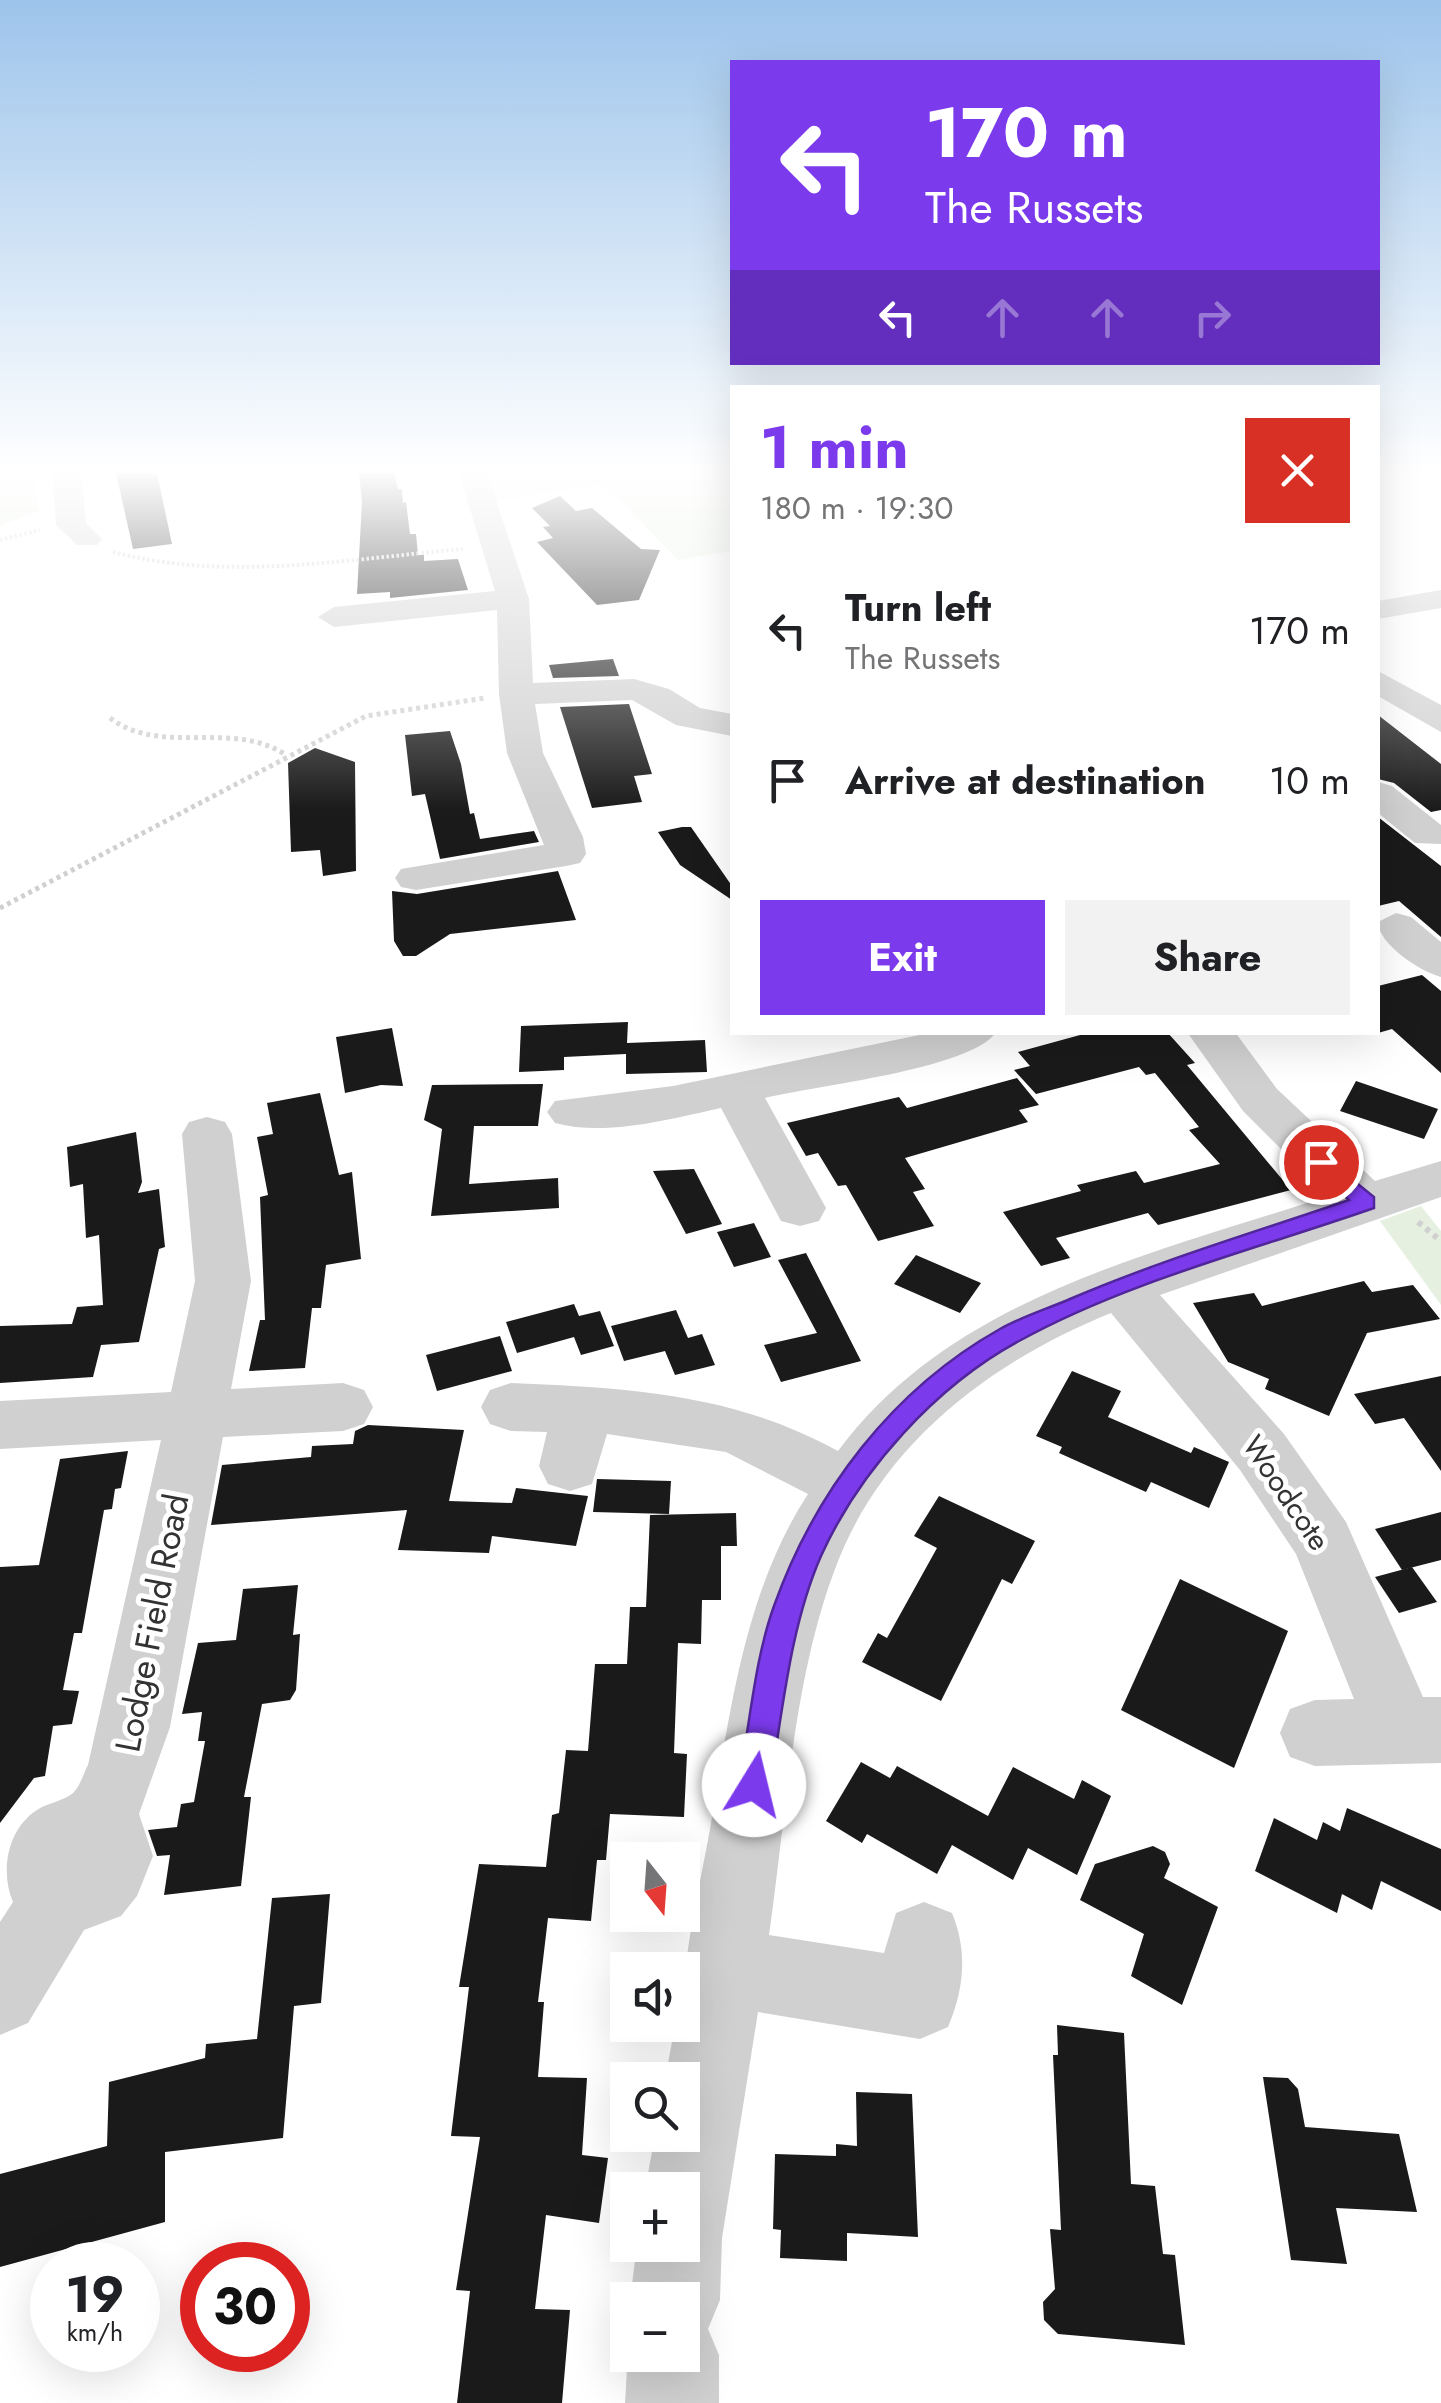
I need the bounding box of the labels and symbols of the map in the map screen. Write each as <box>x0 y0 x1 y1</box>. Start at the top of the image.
pin <box>1279 1120 1364 1205</box>
street label: Woodcote <box>1232 1427 1341 1559</box>
street label: Lodge Field Road <box>102 1490 202 1756</box>
position arrow <box>702 1733 806 1837</box>
north arrow <box>610 1842 700 1932</box>
speed limit sign: 30 <box>180 2242 310 2372</box>

